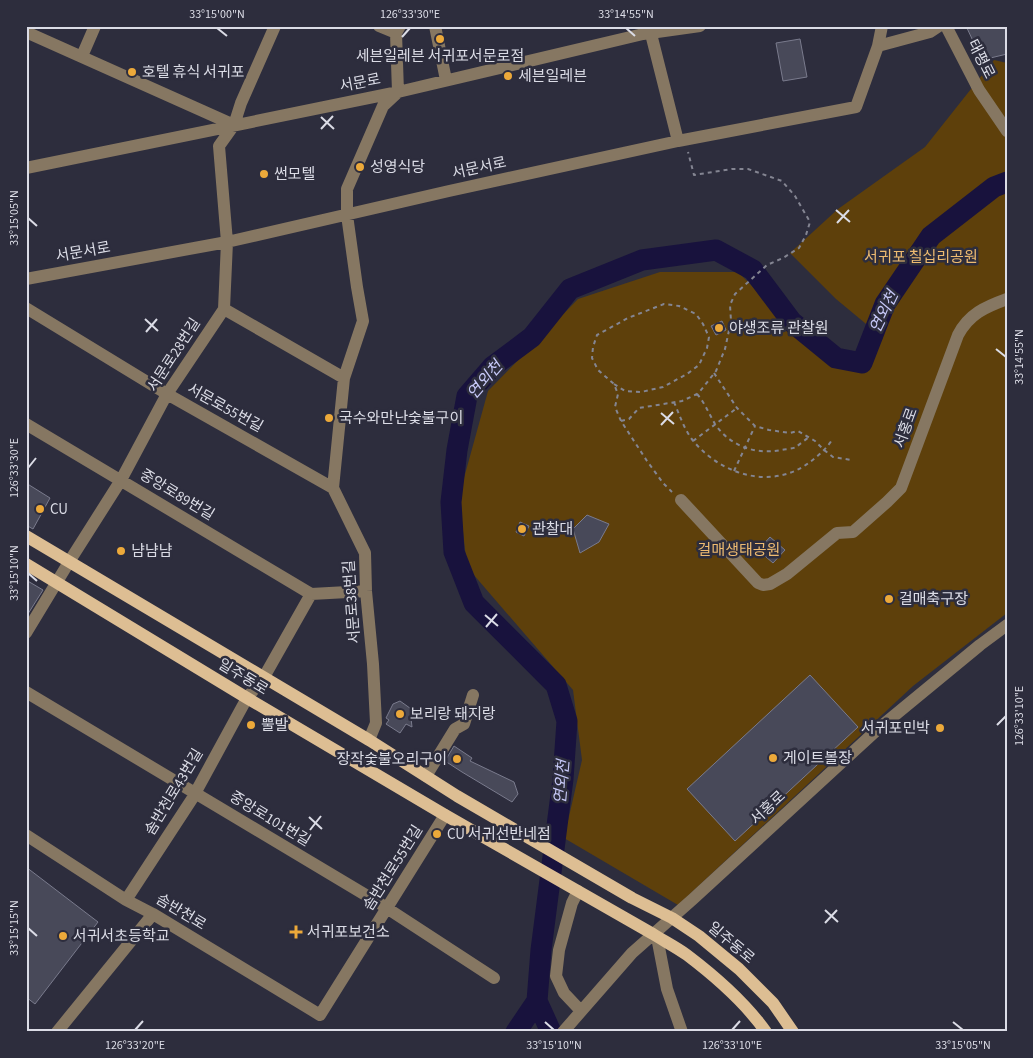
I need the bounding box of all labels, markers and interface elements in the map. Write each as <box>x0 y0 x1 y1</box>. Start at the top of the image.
text: 33°15'00"N <box>189 6 245 23</box>
text: 126°33'30"E <box>380 6 440 23</box>
text: 33°14'55"N <box>598 6 654 23</box>
marker: 세븐일레븐 서귀포서문로점 <box>434 33 446 45</box>
street label: 태평로 <box>962 36 1000 82</box>
place label: 세븐일레븐 서귀포서문로점 <box>356 46 524 67</box>
place label: 호텔 휴식 서귀포 <box>142 62 245 83</box>
marker: 호텔 휴식 서귀포 <box>126 66 138 78</box>
place label: 세븐일레븐 <box>518 66 587 87</box>
street label: 서문로 <box>338 69 382 97</box>
marker: 세븐일레븐 <box>502 70 514 82</box>
street label: 서문서로 <box>450 152 508 184</box>
place label: 성영식당 <box>370 157 425 178</box>
marker: 성영식당 <box>354 161 366 173</box>
place label: 썬모텔 <box>274 164 315 185</box>
marker: 썬모텔 <box>258 168 270 180</box>
text: 33°15'05"N <box>6 190 23 246</box>
street label: 서문서로 <box>54 237 112 267</box>
park label: 서귀포 칠십리공원 <box>864 247 978 268</box>
water label: 연외천 <box>864 285 905 337</box>
street label: 서문로28번길 <box>142 314 206 396</box>
place label: 야생조류 관찰원 <box>729 318 829 339</box>
marker: 야생조류 관찰원 <box>713 322 725 334</box>
text: 33°14'55"N <box>1011 329 1028 385</box>
water label: 연외천 <box>462 354 509 404</box>
street label: 서문로55번길 <box>183 378 267 438</box>
street label: 서홍로 <box>889 405 923 451</box>
place label: 국수와만난숯불구이 <box>339 408 463 429</box>
marker: 국수와만난숯불구이 <box>323 412 335 424</box>
text: 126°33'30"E <box>6 438 23 498</box>
street label: 중앙로89번길 <box>136 464 218 526</box>
place label: CU <box>50 499 68 520</box>
marker: CU <box>34 503 46 515</box>
place label: 관찰대 <box>532 519 573 540</box>
marker: 관찰대 <box>516 523 528 535</box>
park label: 걸매생태공원 <box>698 540 780 561</box>
place label: 냠냠냠 <box>131 541 173 562</box>
text: 33°15'10"N <box>6 545 23 601</box>
marker: 냠냠냠 <box>115 545 127 557</box>
street label: 서문로38번길 <box>339 559 365 645</box>
place label: 걸매축구장 <box>899 589 968 610</box>
marker: 걸매축구장 <box>883 593 895 605</box>
street label: 일주동로 <box>214 654 272 700</box>
text: 126°33'10"E <box>1011 686 1028 746</box>
place label: 보리랑 돼지랑 <box>410 704 496 725</box>
marker: 보리랑 돼지랑 <box>394 708 406 720</box>
place label: 뿔발 <box>261 715 289 736</box>
place label: 서귀포민박 <box>861 718 930 739</box>
marker: 뿔발 <box>245 719 257 731</box>
marker: 서귀포민박 <box>934 722 946 734</box>
street label: 솜반천로43번길 <box>140 745 208 839</box>
place label: 게이트볼장 <box>783 748 852 769</box>
place label: 장작숯불오리구이 <box>337 749 447 770</box>
marker: 게이트볼장 <box>767 752 779 764</box>
marker: 장작숯불오리구이 <box>451 753 463 765</box>
water label: 연외천 <box>549 757 575 805</box>
street label: 중앙로101번길 <box>225 786 315 852</box>
street label: 서홍로 <box>746 786 790 830</box>
street label: 솜반천로55번길 <box>358 821 428 915</box>
place label: CU 서귀선반네점 <box>447 824 551 845</box>
marker: CU 서귀선반네점 <box>431 828 443 840</box>
street label: 솜반천로 <box>152 889 210 935</box>
text: 33°15'15"N <box>6 900 23 956</box>
street label: 일주동로 <box>703 917 759 969</box>
place label: 서귀포보건소 <box>307 922 390 943</box>
marker: 서귀포보건소 <box>289 925 303 939</box>
place label: 서귀서초등학교 <box>73 926 170 947</box>
marker: 서귀서초등학교 <box>57 930 69 942</box>
text: 126°33'20"E <box>105 1037 165 1054</box>
text: 33°15'10"N <box>526 1037 582 1054</box>
text: 126°33'10"E <box>702 1037 762 1054</box>
text: 33°15'05"N <box>935 1037 991 1054</box>

